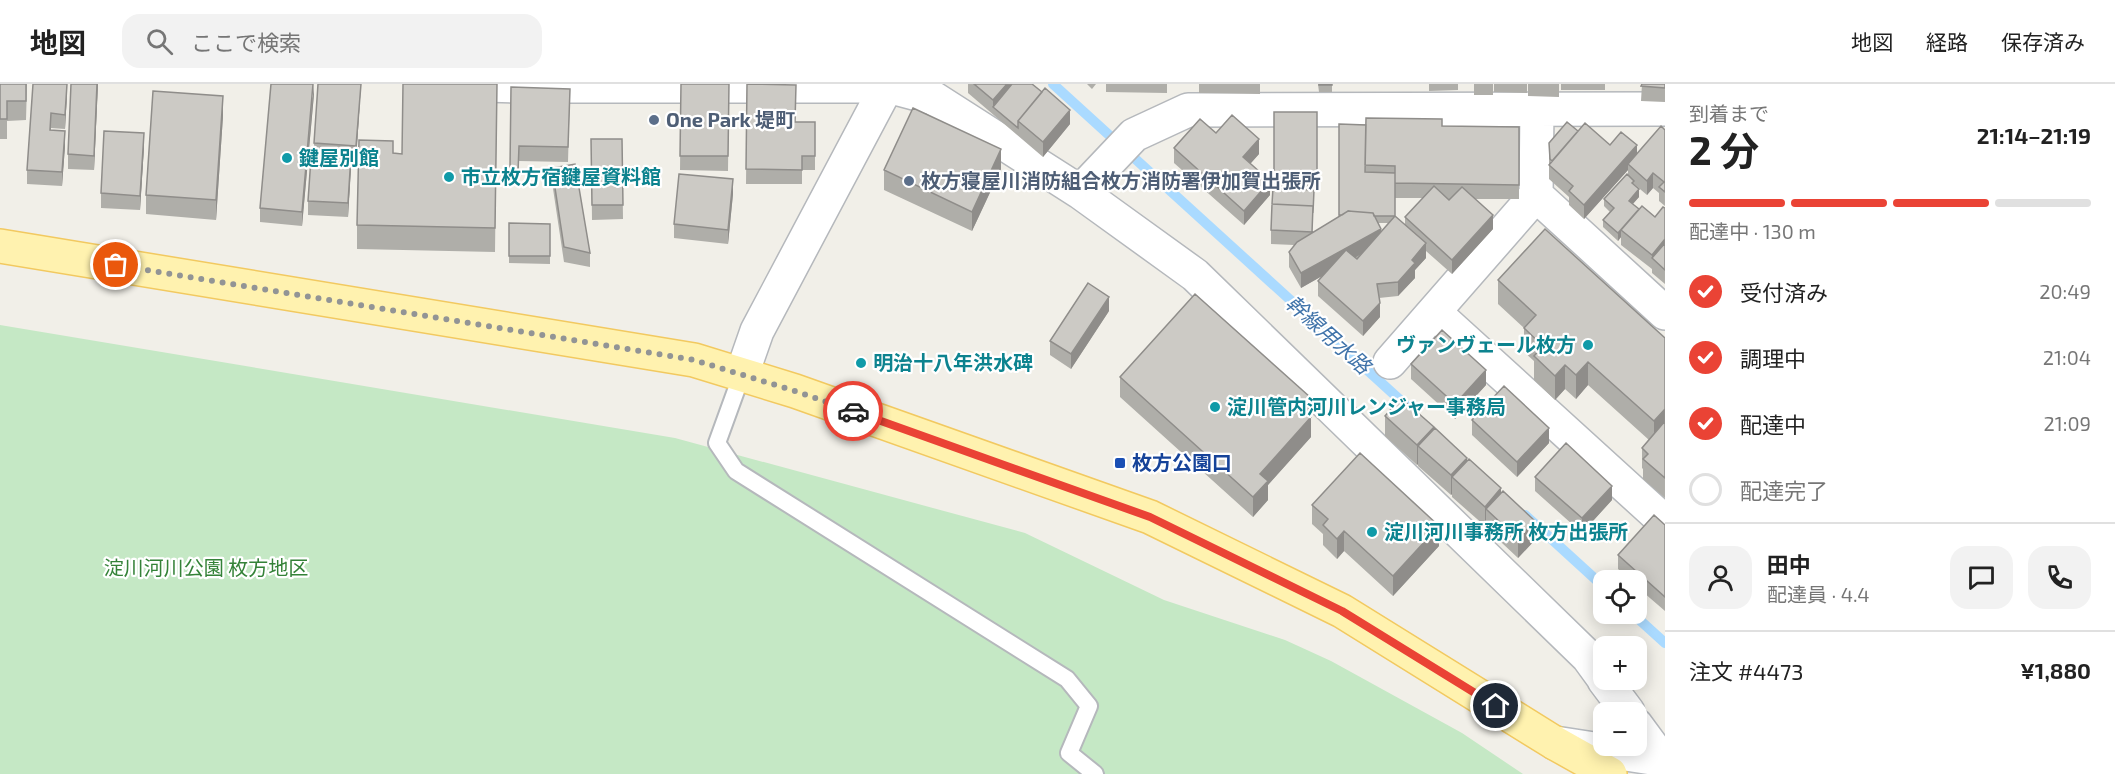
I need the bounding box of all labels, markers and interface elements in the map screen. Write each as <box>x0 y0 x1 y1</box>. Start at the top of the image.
search box <box>122 14 542 68</box>
text: 地図 <box>30 25 86 59</box>
icon: search <box>143 25 176 58</box>
text: ここで検索 <box>191 29 301 55</box>
text: 地図 <box>1851 29 1893 54</box>
text: 経路 <box>1926 29 1968 54</box>
text: 保存済み <box>2001 29 2085 54</box>
text: 到着まで <box>1689 101 1769 125</box>
place label: One Park 堤町 <box>666 107 795 131</box>
marker: One Park 堤町 <box>647 113 661 127</box>
text: 21:14–21:19 <box>1977 122 2091 148</box>
text: 2 分 <box>1689 126 1759 173</box>
place label: 鍵屋別館 <box>298 145 379 169</box>
marker: 鍵屋別館 <box>280 151 294 165</box>
place label: 市立枚方宿鍵屋資料館 <box>461 164 661 188</box>
place label: 枚方寝屋川消防組合枚方消防署伊加賀出張所 <box>921 168 1321 192</box>
marker: 市立枚方宿鍵屋資料館 <box>442 170 456 184</box>
marker: 枚方寝屋川消防組合枚方消防署伊加賀出張所 <box>902 174 916 188</box>
text: 配達中 · 130 m <box>1689 219 1816 243</box>
pin <box>90 239 141 290</box>
icon: bag <box>99 248 132 281</box>
icon: check <box>1689 275 1722 308</box>
text: 受付済み <box>1740 279 1828 305</box>
text: 20:49 <box>2039 279 2091 303</box>
water label: 幹線用水路 <box>1282 289 1378 380</box>
place label: ヴァンヴェール枚方 <box>1396 332 1576 356</box>
marker: ヴァンヴェール枚方 <box>1581 338 1595 352</box>
icon: check <box>1689 341 1722 374</box>
text: 調理中 <box>1740 345 1806 371</box>
text: 21:04 <box>2043 345 2091 369</box>
place label: 明治十八年洪水碑 <box>873 350 1033 374</box>
marker: 明治十八年洪水碑 <box>854 356 868 370</box>
courier <box>823 381 883 441</box>
place label: 淀川管内河川レンジャー事務局 <box>1227 394 1506 418</box>
icon: car <box>837 395 870 428</box>
marker: 淀川管内河川レンジャー事務局 <box>1208 400 1222 414</box>
icon: check <box>1689 407 1722 440</box>
text: 配達中 <box>1740 411 1806 437</box>
text: 21:09 <box>2044 411 2091 435</box>
place label: 枚方公園口 <box>1132 450 1232 474</box>
marker: 枚方公園口 <box>1113 456 1127 470</box>
text: 配達完了 <box>1740 477 1828 503</box>
place label: 淀川河川事務所 枚方出張所 <box>1384 519 1628 543</box>
marker: 淀川河川事務所 枚方出張所 <box>1365 525 1379 539</box>
button: person <box>1689 546 1752 609</box>
button: chat <box>1950 546 2013 609</box>
button: phone <box>2028 546 2091 609</box>
text: 田中 <box>1767 551 1811 577</box>
park label: 淀川河川公園 枚方地区 <box>104 555 308 579</box>
map controls <box>1593 570 1647 756</box>
button: locate <box>1593 570 1647 624</box>
text: 配達員 · 4.4 <box>1767 582 1870 606</box>
button: + <box>1593 636 1647 690</box>
text: ¥1,880 <box>2020 657 2091 683</box>
text: 注文 #4473 <box>1689 658 1804 684</box>
pin <box>1470 680 1521 731</box>
icon: home <box>1479 689 1512 722</box>
button: − <box>1593 702 1647 756</box>

